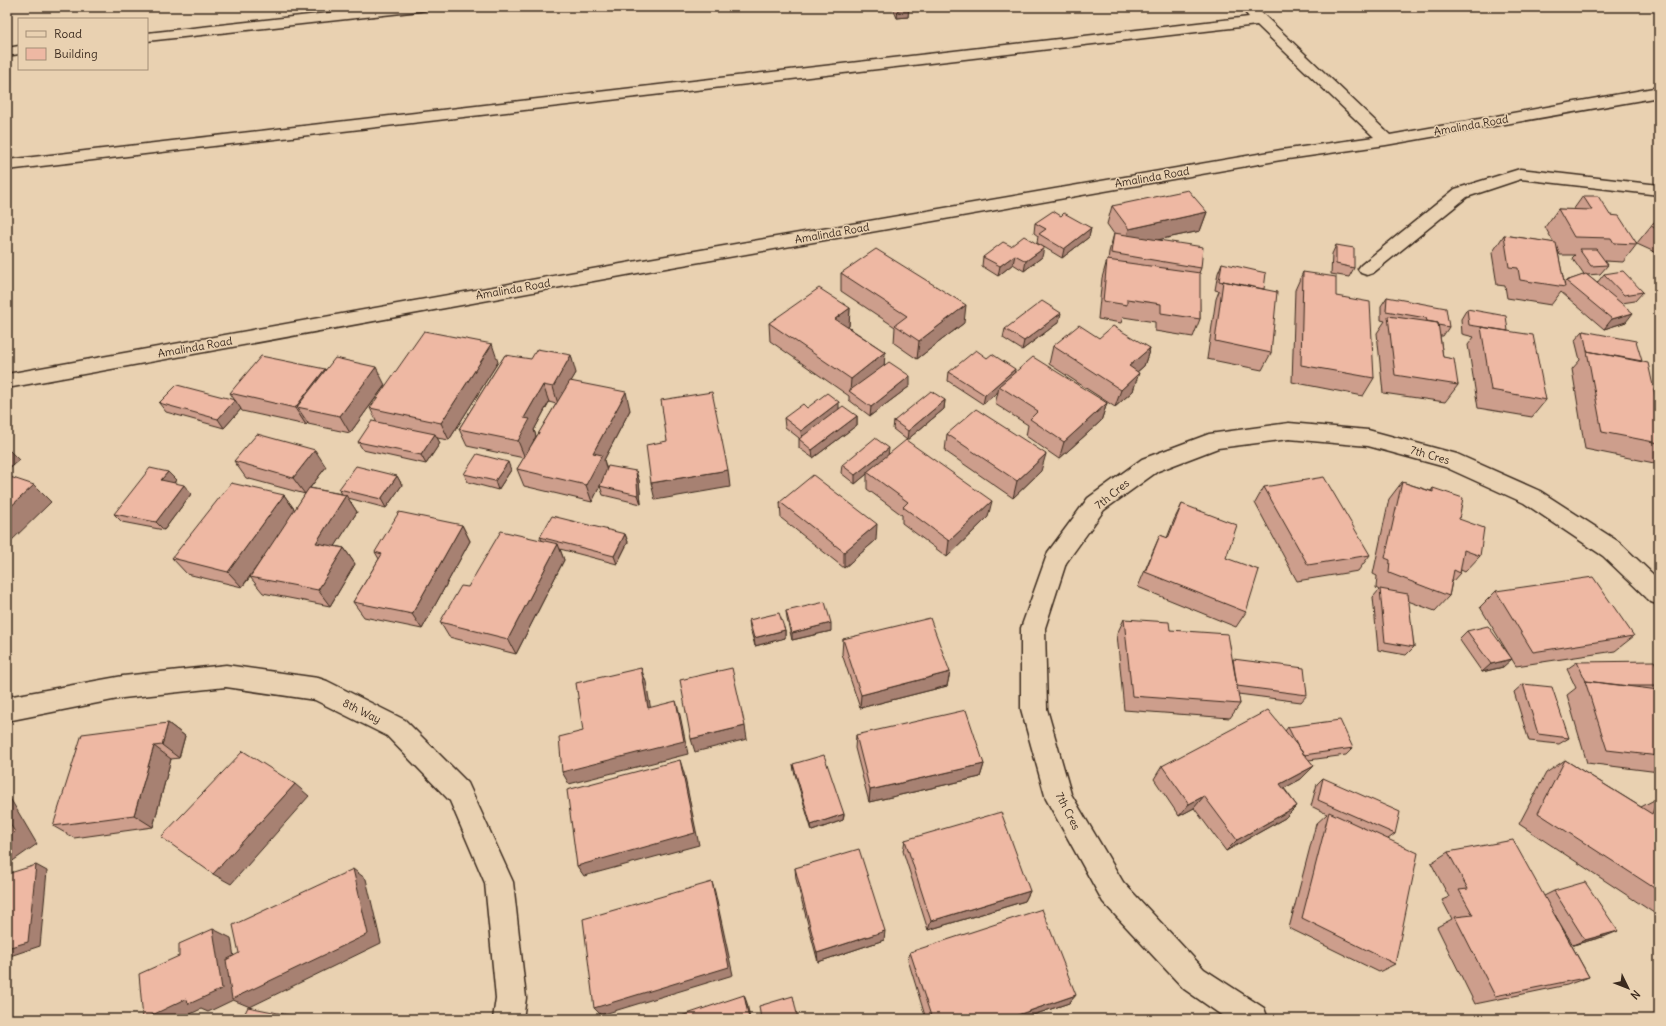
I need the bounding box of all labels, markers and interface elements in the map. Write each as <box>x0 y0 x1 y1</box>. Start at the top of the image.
legend <box>18 18 148 70</box>
text: Road <box>54 26 82 41</box>
text: Building <box>54 46 98 61</box>
street label: Amalinda Road <box>1433 111 1510 138</box>
street label: Amalinda Road <box>1114 163 1191 190</box>
street label: Amalinda Road <box>794 219 871 246</box>
street label: Amalinda Road <box>475 275 552 302</box>
street label: Amalinda Road <box>157 333 234 360</box>
street label: 7th Cres <box>1409 443 1451 467</box>
street label: 7th Cres <box>1092 476 1132 512</box>
street label: 8th Way <box>340 696 384 726</box>
street label: 7th Cres <box>1053 790 1083 832</box>
north arrow <box>1608 968 1648 1008</box>
text: N <box>1628 987 1643 1002</box>

